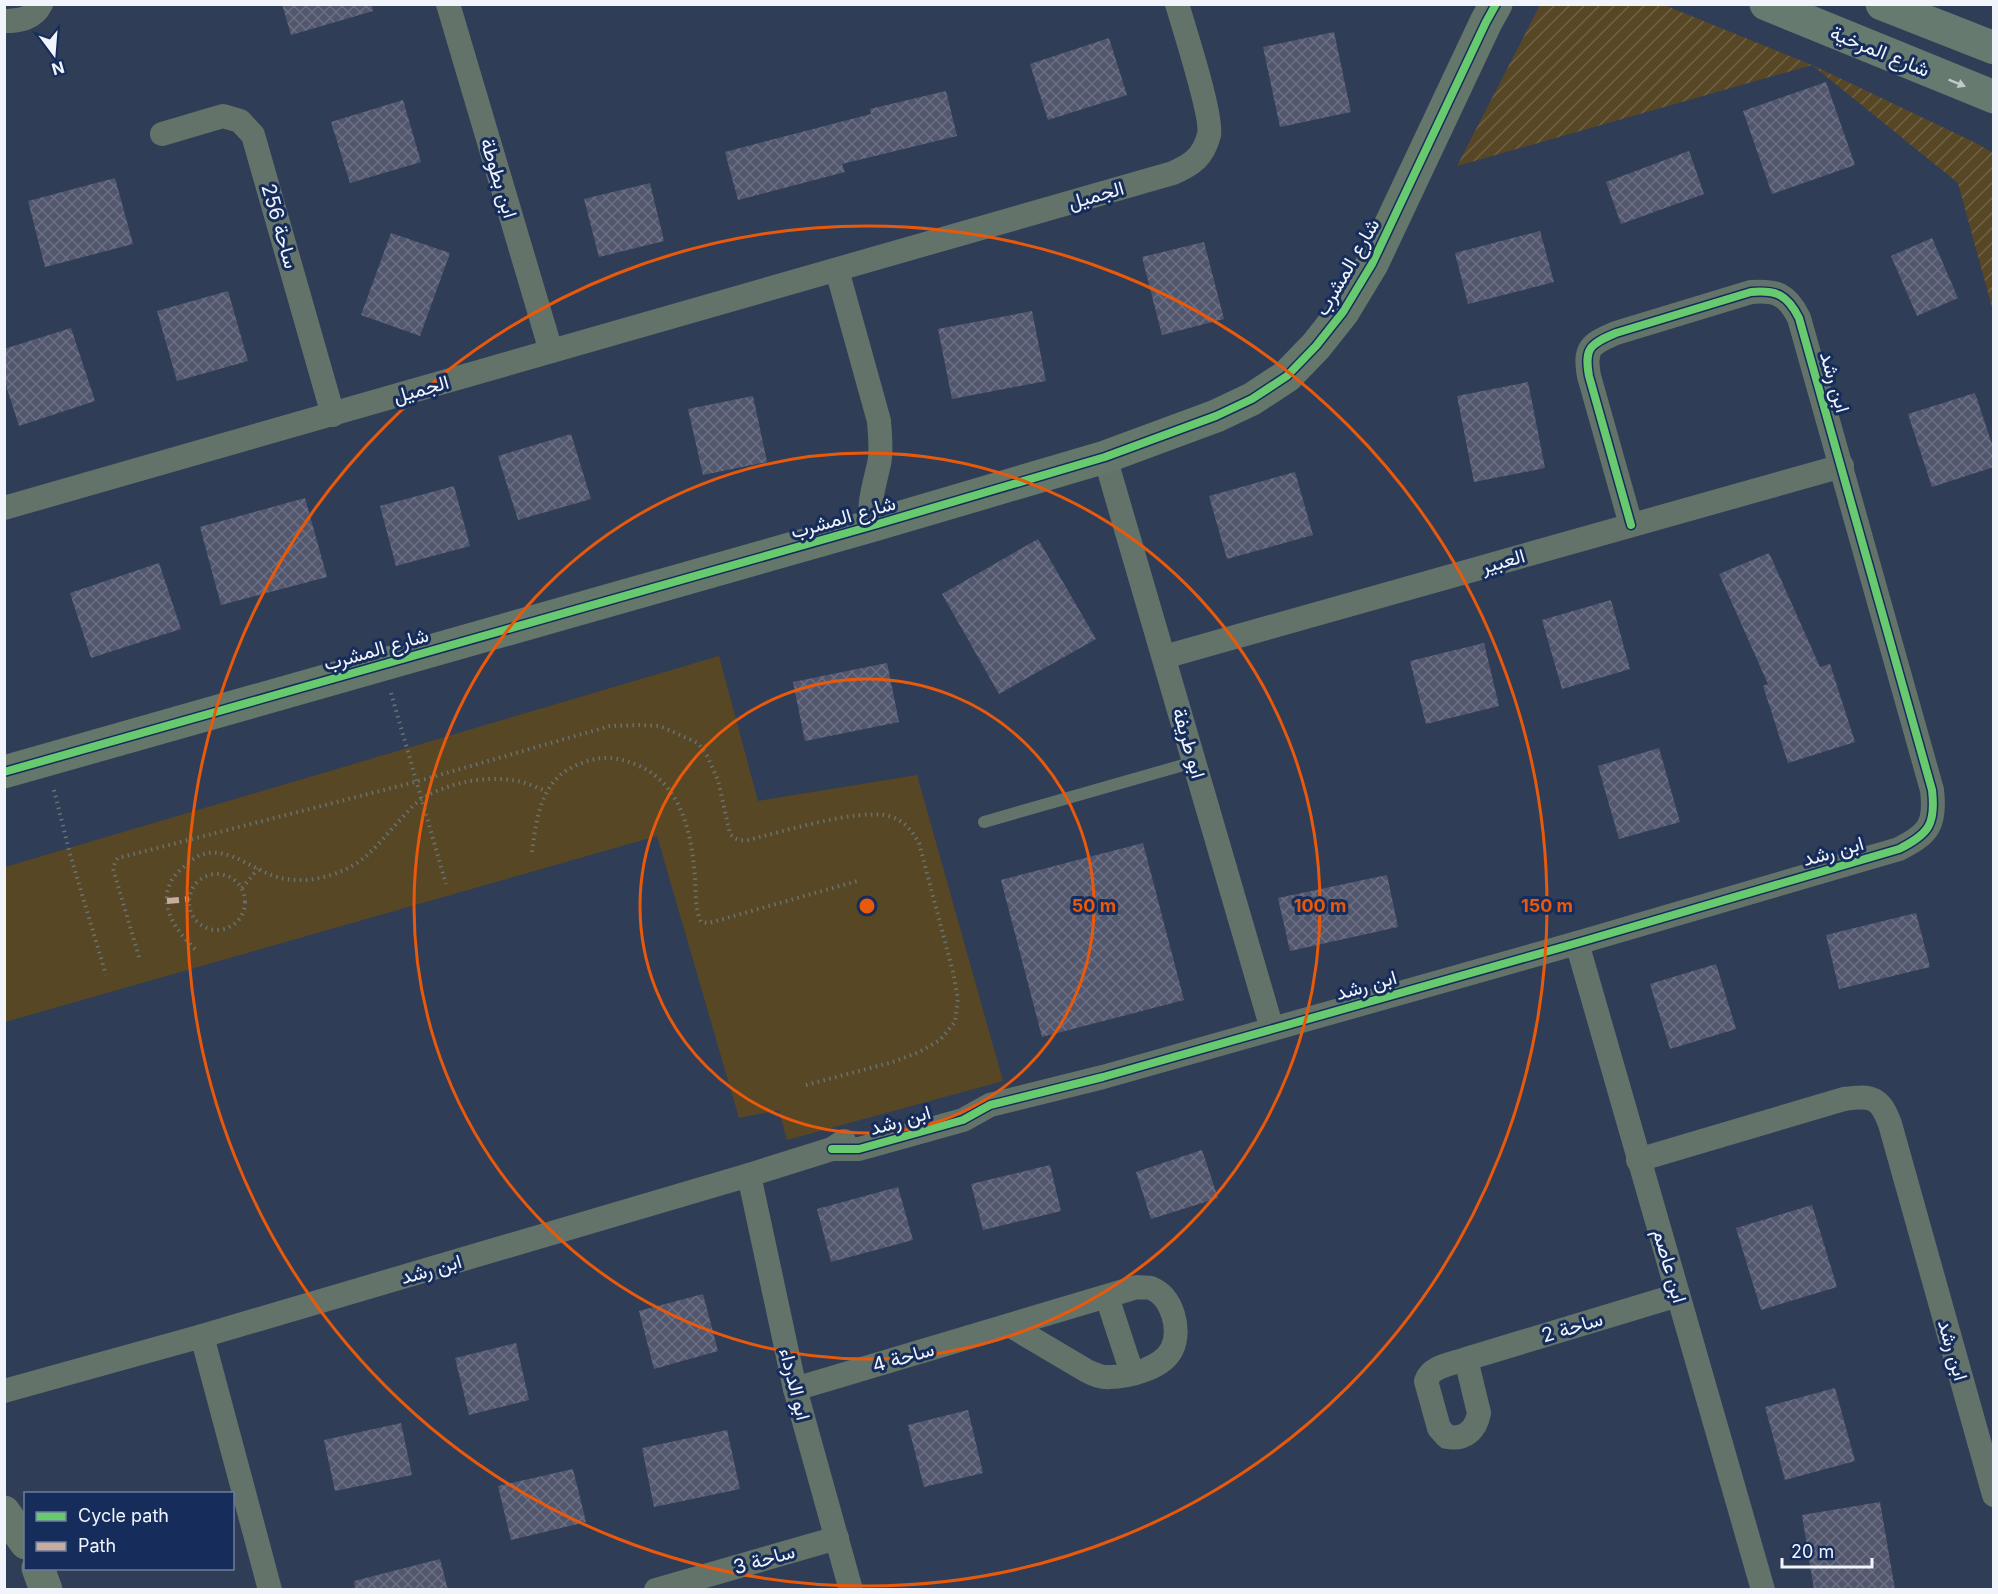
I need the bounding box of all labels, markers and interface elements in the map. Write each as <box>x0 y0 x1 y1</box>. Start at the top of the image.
street label: شارع المرخية <box>1826 20 1933 84</box>
north arrow <box>24 24 84 84</box>
text: N <box>50 57 67 80</box>
one-way arrow <box>1948 79 1966 88</box>
street label: ابن بطوطة <box>475 135 523 221</box>
street label: الجميل <box>1065 176 1127 214</box>
street label: ساحة 256 <box>256 181 304 271</box>
street label: شارع المشرب <box>1310 214 1386 321</box>
street label: ابن رشد <box>1814 349 1855 416</box>
street label: الجميل <box>390 370 452 408</box>
street label: شارع المشرب <box>788 491 899 545</box>
street label: العبير <box>1477 543 1528 580</box>
street label: شارع المشرب <box>321 623 432 677</box>
street label: ابو طريفة <box>1167 705 1211 781</box>
street label: ابن رشد <box>1800 831 1867 872</box>
text: 50 m <box>1072 895 1116 916</box>
text: 100 m <box>1294 895 1346 916</box>
text: 150 m <box>1521 895 1573 916</box>
centre of rings <box>857 896 877 916</box>
street label: ابن رشد <box>1333 965 1400 1006</box>
street label: ابن رشد <box>867 1100 934 1141</box>
street label: ابن عاصم <box>1647 1226 1692 1306</box>
street label: ابن رشد <box>398 1249 465 1290</box>
street label: ساحة 2 <box>1539 1306 1605 1348</box>
street label: ابن رشد <box>1932 1317 1973 1384</box>
street label: ساحة 4 <box>869 1337 937 1377</box>
street label: ابو الدرداء <box>773 1345 816 1423</box>
legend <box>24 1492 234 1570</box>
text: Cycle path <box>78 1505 169 1526</box>
scale bar <box>1782 1531 1872 1569</box>
text: Path <box>78 1535 116 1556</box>
street label: ساحة 3 <box>731 1539 797 1579</box>
text: 20 m <box>1791 1541 1834 1562</box>

